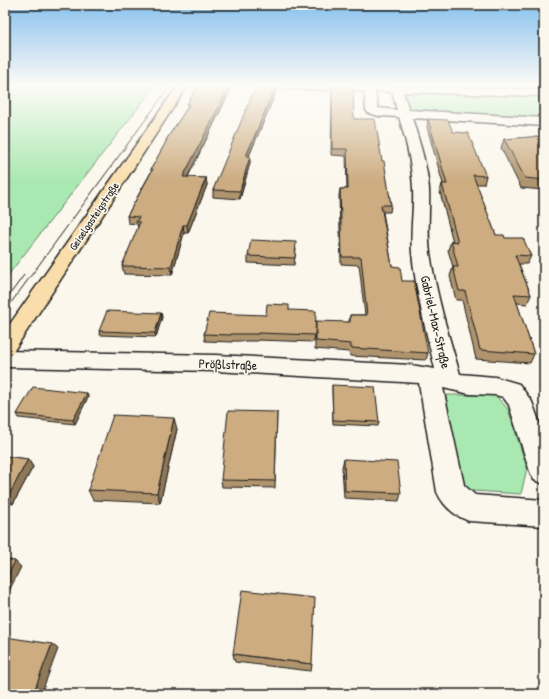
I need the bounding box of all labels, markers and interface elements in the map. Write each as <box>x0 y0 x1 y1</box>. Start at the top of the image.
street label: Geiselgasteigstraße <box>66 179 122 253</box>
street label: Gabriel-Max-Straße <box>417 274 455 370</box>
street label: Prößlstraße <box>198 354 258 374</box>

